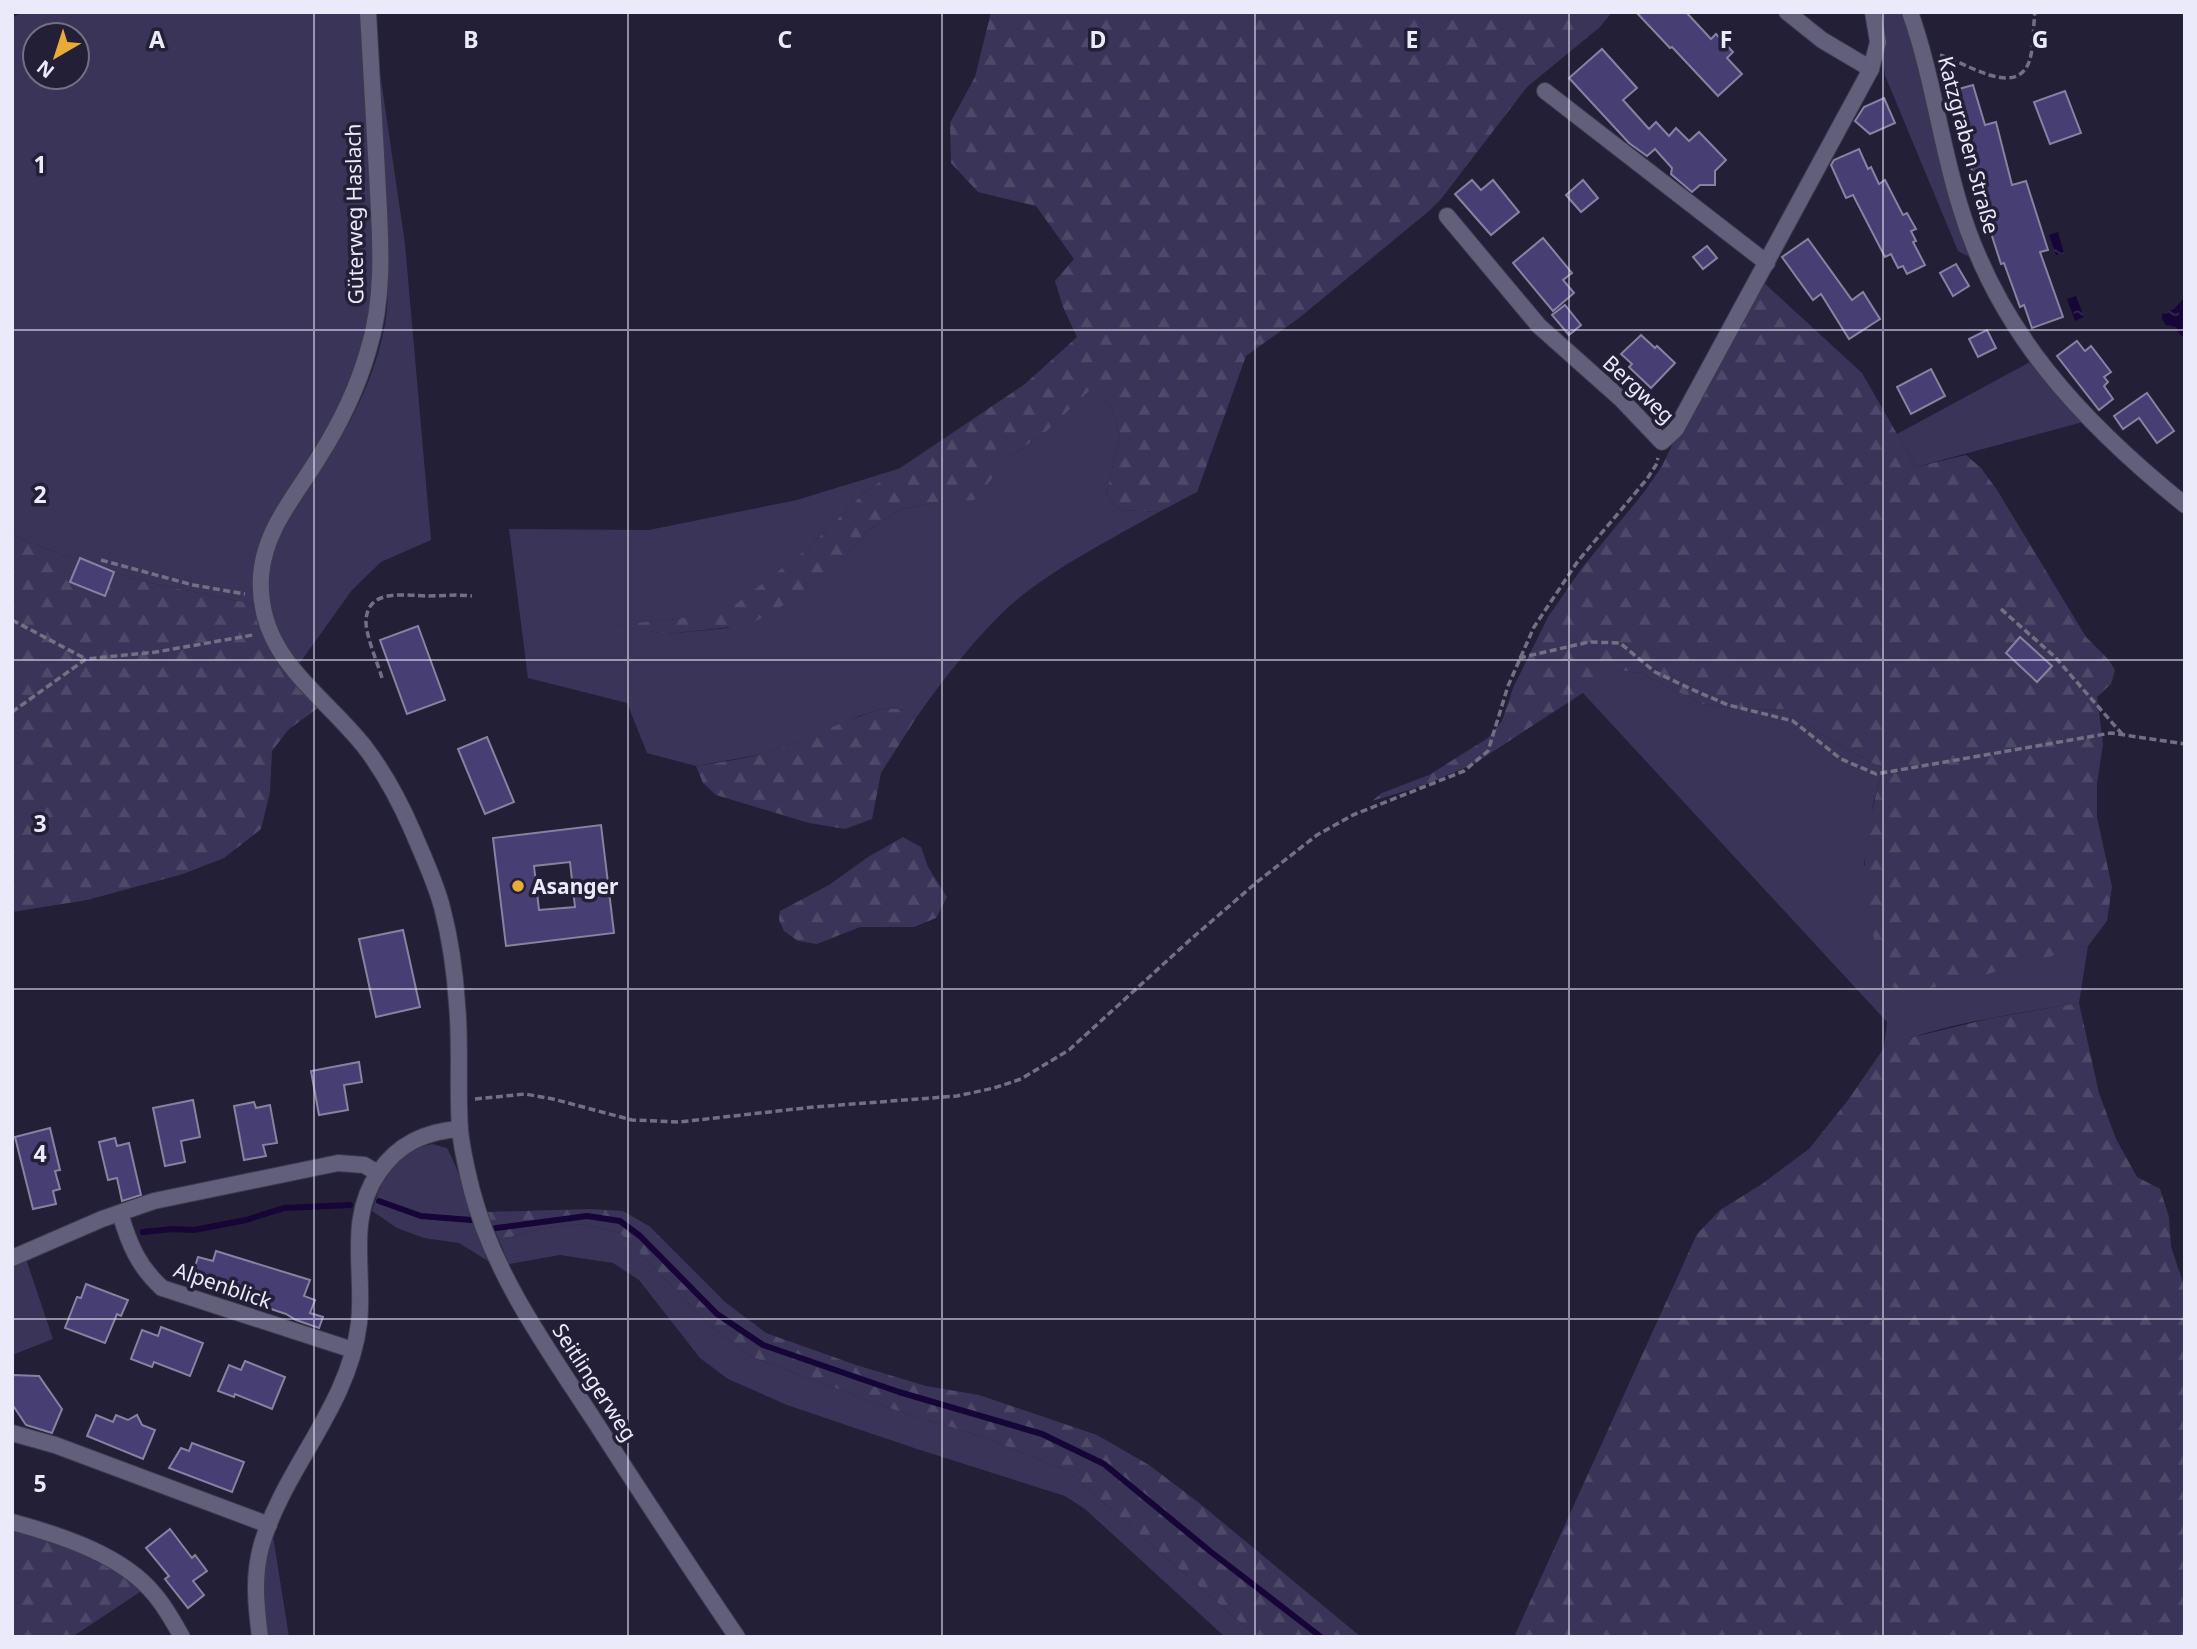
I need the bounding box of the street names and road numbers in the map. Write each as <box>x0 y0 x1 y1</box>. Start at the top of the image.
street label: Katzgraben Straße <box>1932 53 2006 237</box>
street label: Güterweg Haslach <box>338 123 370 305</box>
street label: Bergweg <box>1597 349 1681 429</box>
street label: Alpenblick <box>170 1255 276 1315</box>
street label: Seitlingerweg <box>547 1318 643 1446</box>

